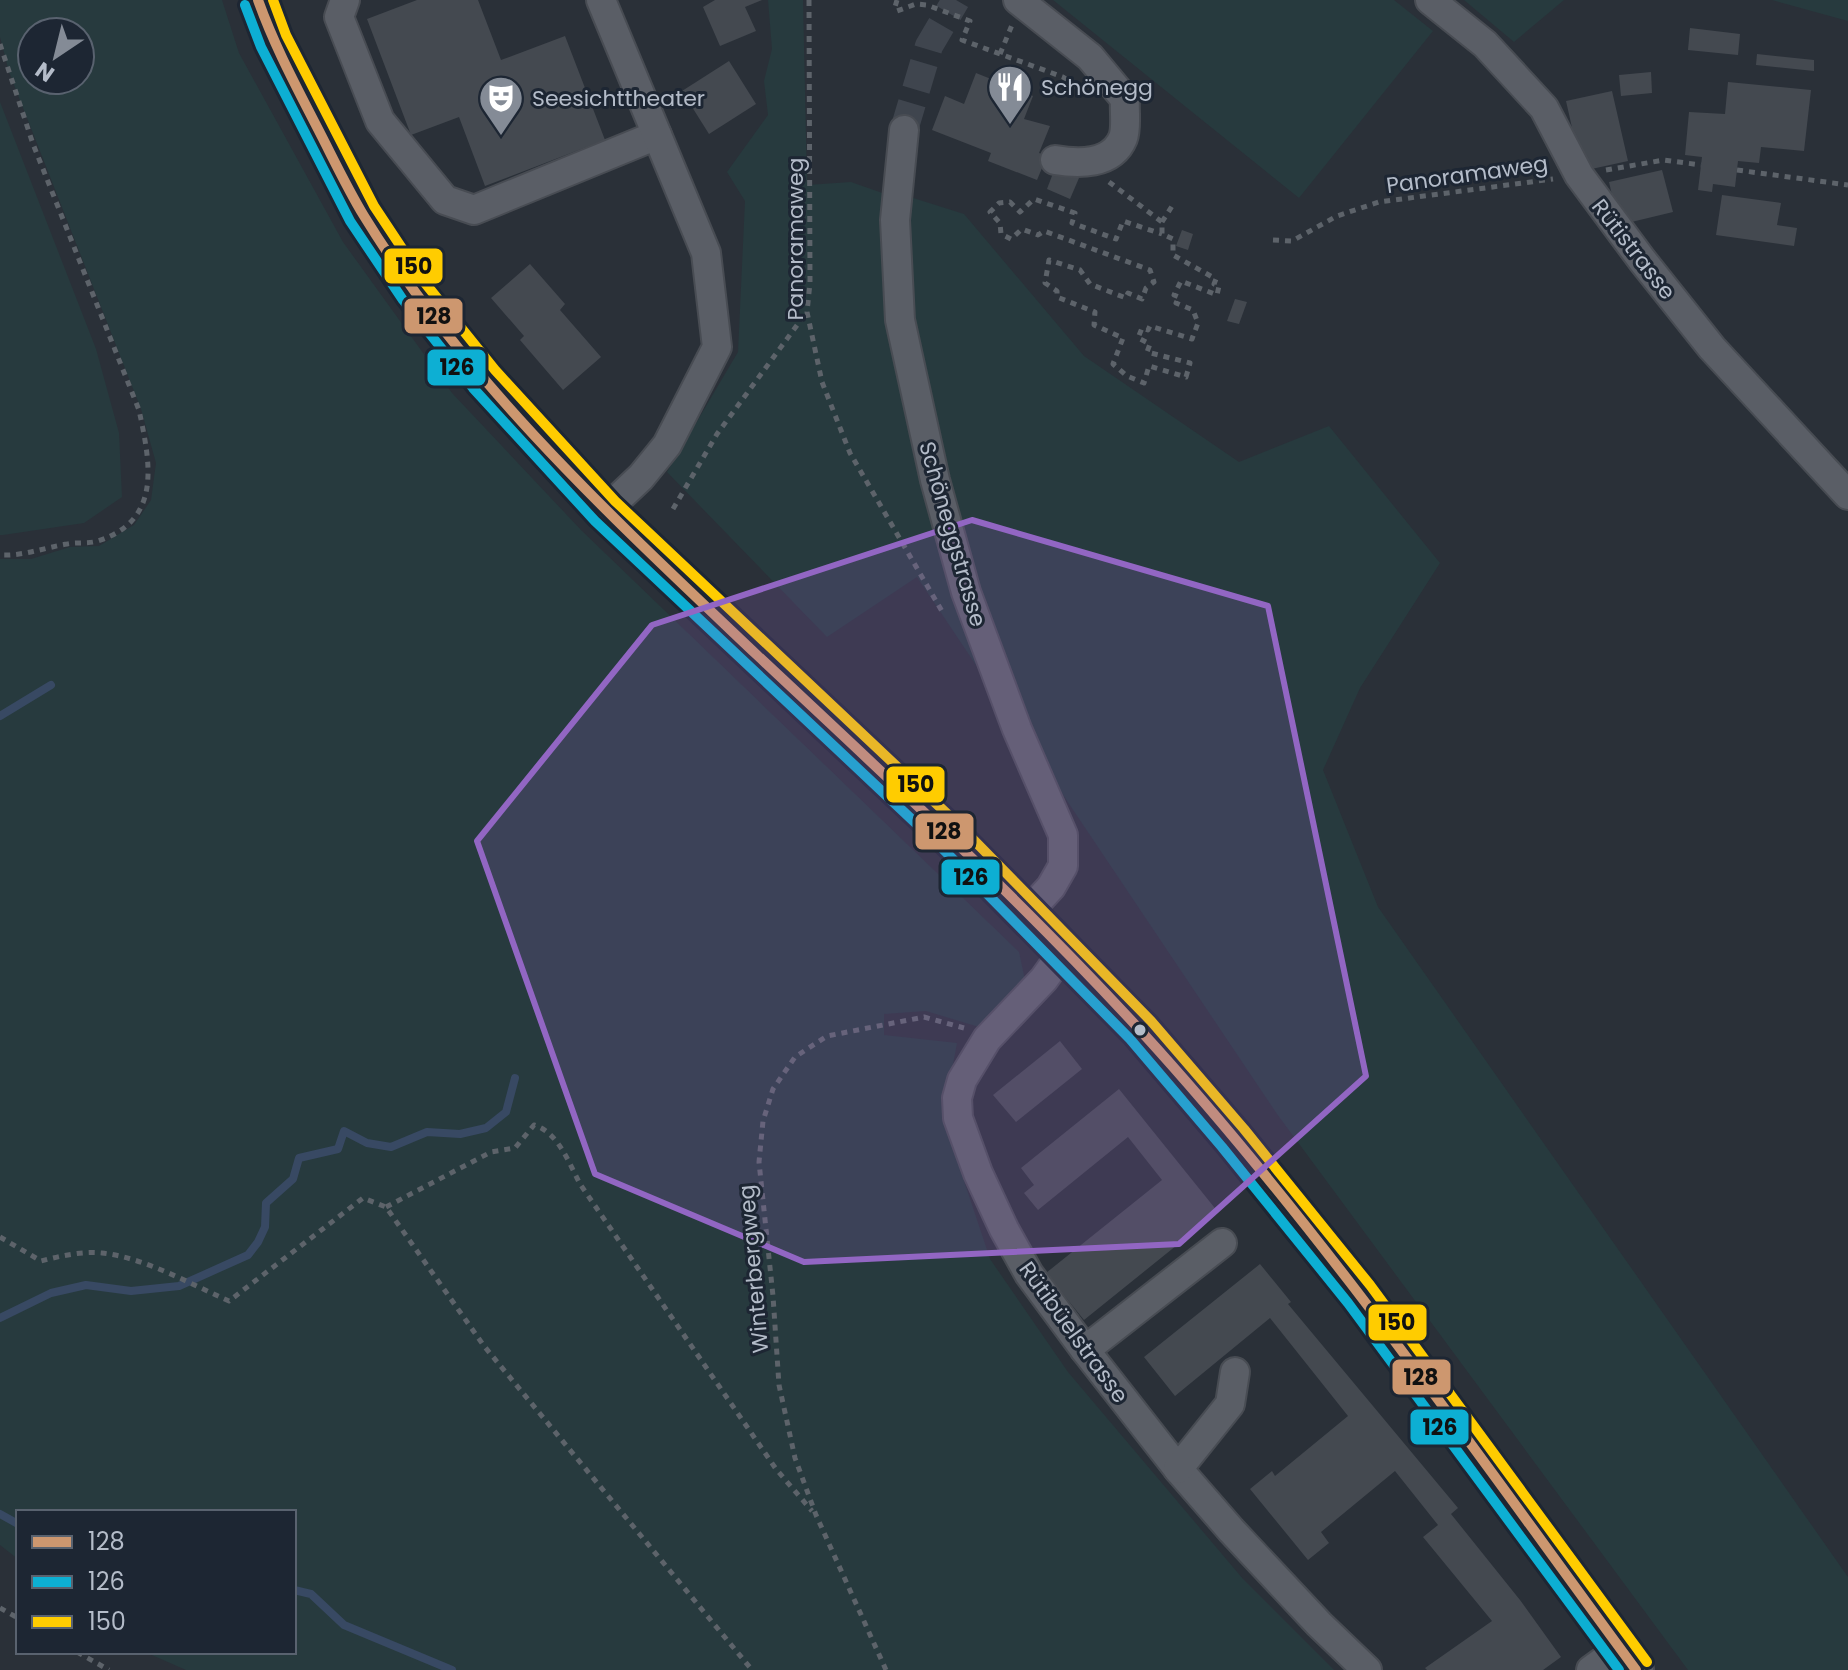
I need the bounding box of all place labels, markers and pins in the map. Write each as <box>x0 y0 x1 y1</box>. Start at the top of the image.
restaurant icon: Schönegg <box>986 63 1034 126</box>
place label: Schönegg <box>1041 72 1153 103</box>
theatre icon: Seesichttheater <box>477 74 525 137</box>
place label: Seesichttheater <box>532 83 705 114</box>
unlabelled marker <box>1132 1022 1148 1038</box>

